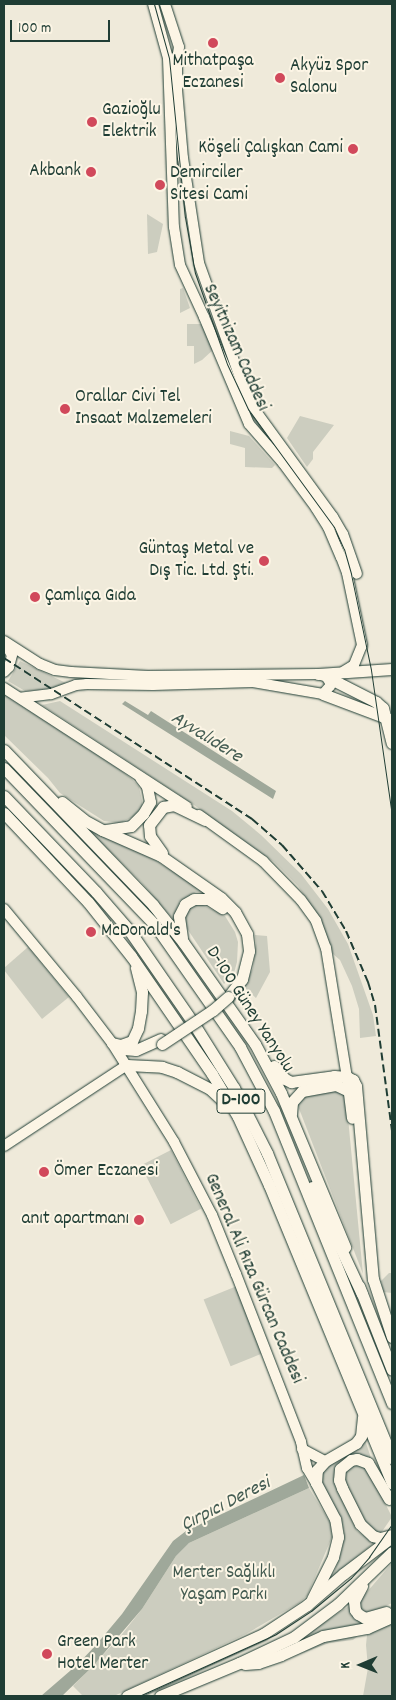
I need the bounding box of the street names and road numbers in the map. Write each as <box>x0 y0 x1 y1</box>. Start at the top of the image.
street label: Seyitnizam Caddesi <box>197 281 273 415</box>
street label: D-100 Güney Yanyolu <box>200 943 298 1077</box>
road number: D-100 <box>216 1086 266 1116</box>
street label: General Ali Rıza Gürcan Caddesi <box>198 1170 308 1388</box>

